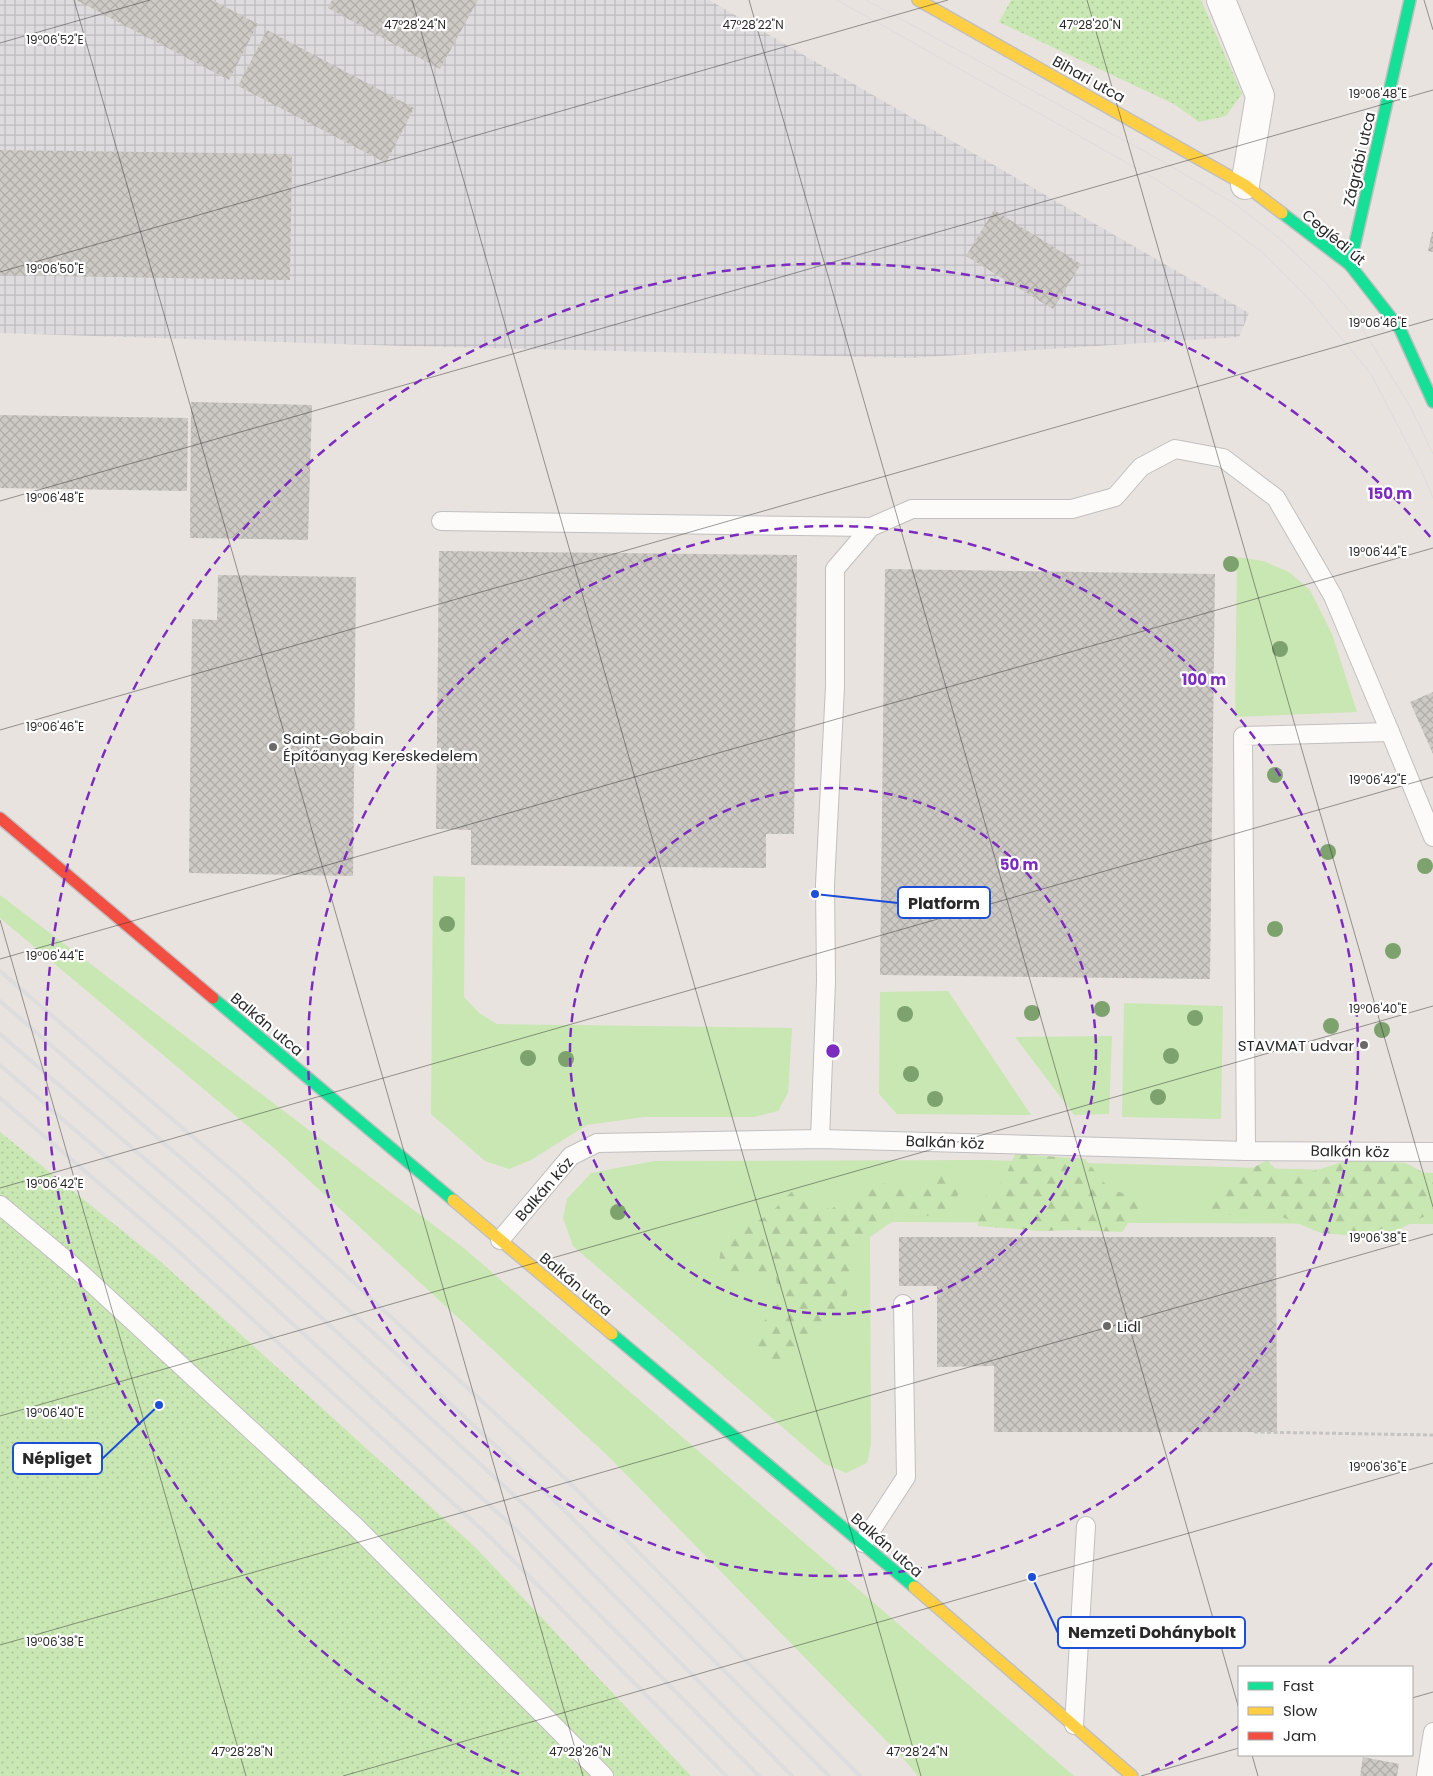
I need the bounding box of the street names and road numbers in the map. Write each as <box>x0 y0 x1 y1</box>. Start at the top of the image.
street label: Bihari utca <box>1049 50 1129 108</box>
street label: Zágrábi utca <box>1338 110 1380 208</box>
street label: Ceglédi út <box>1298 204 1370 270</box>
street label: Balkán utca <box>226 987 308 1061</box>
street label: Balkán köz <box>905 1130 985 1154</box>
street label: Balkán köz <box>1310 1140 1390 1162</box>
street label: Balkán köz <box>510 1152 578 1226</box>
street label: Balkán utca <box>535 1247 617 1321</box>
street label: Balkán utca <box>847 1508 927 1582</box>

